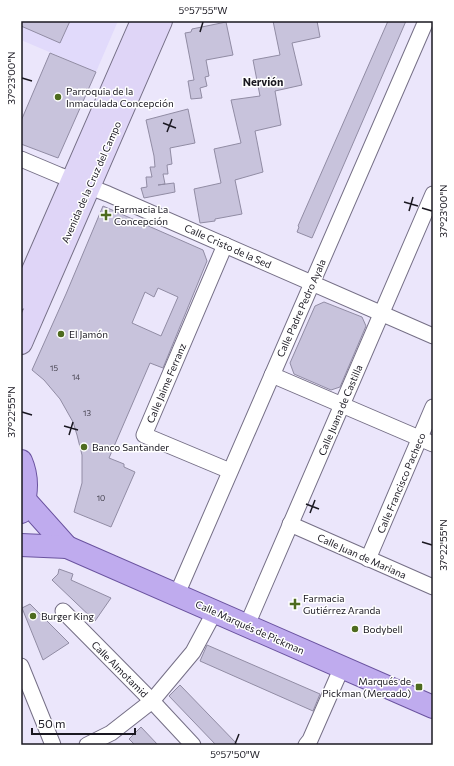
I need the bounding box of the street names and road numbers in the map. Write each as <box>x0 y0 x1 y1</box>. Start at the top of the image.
street label: Avenida de la Cruz del Campo <box>59 119 123 245</box>
street label: Calle Cristo de la Sed <box>183 221 273 271</box>
street label: Calle Padre Pedro Ayala <box>274 257 328 359</box>
street label: Calle Jaime Ferranz <box>144 341 188 425</box>
street label: Calle Juana de Castilla <box>315 363 365 457</box>
street label: Calle Francisco Pacheco <box>374 431 428 535</box>
street label: Calle Juan de Mariana <box>316 531 408 581</box>
street label: Calle Marqués de Pickman <box>194 598 306 656</box>
street label: Calle Almotamid <box>89 638 151 700</box>

